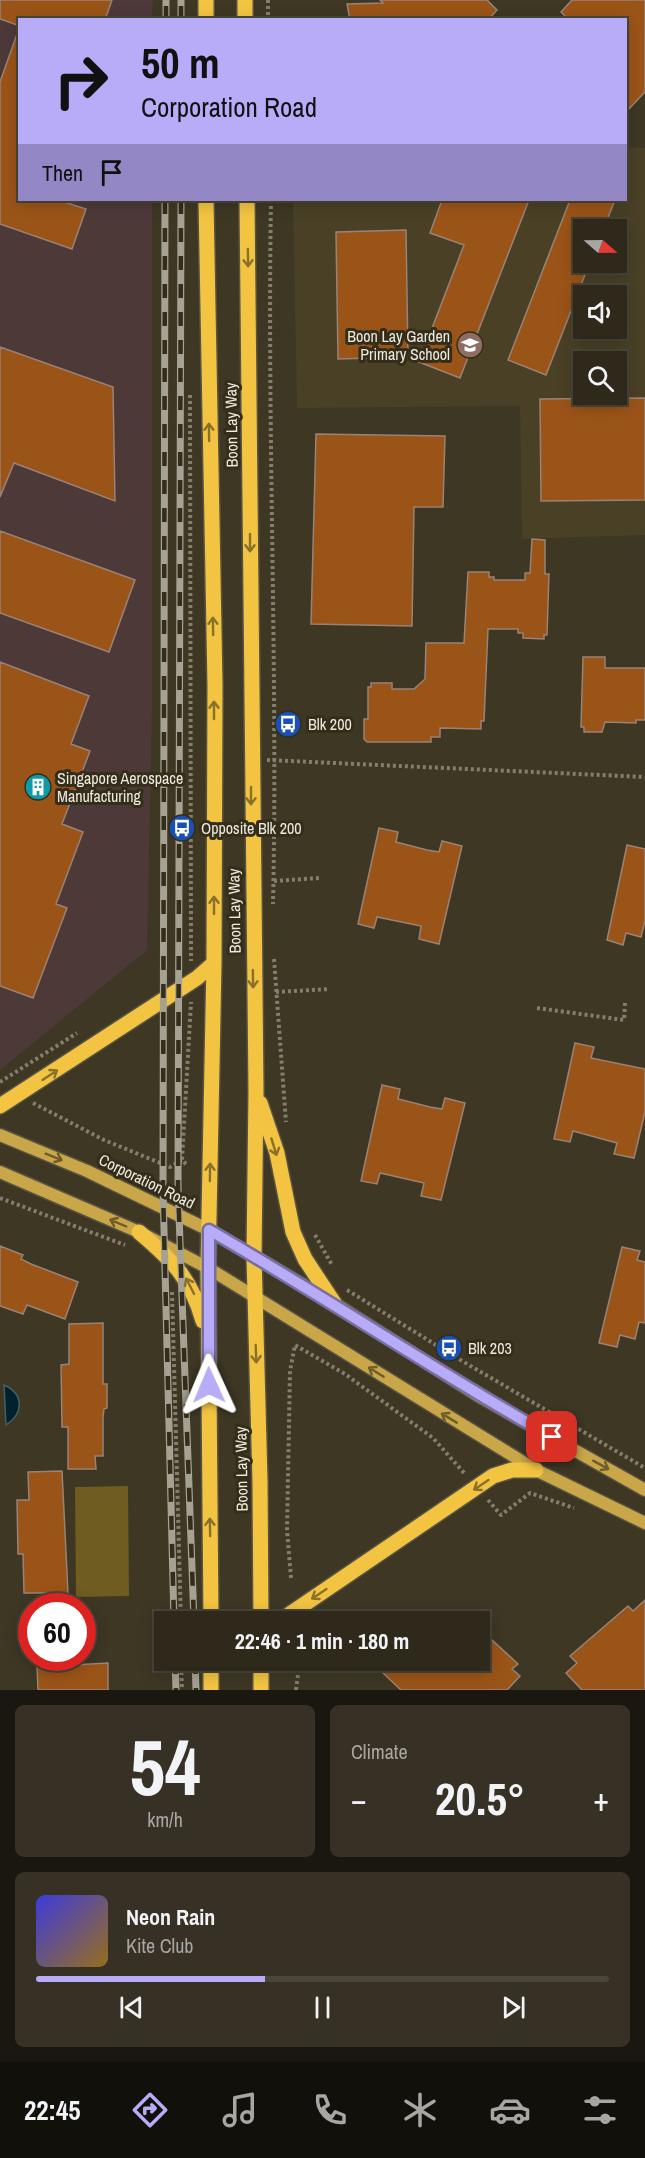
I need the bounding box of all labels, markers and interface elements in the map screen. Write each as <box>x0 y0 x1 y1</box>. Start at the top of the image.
text: 50 m <box>141 35 220 91</box>
icon: right <box>42 42 120 120</box>
text: Corporation Road <box>141 89 317 125</box>
icon: arrive <box>95 156 128 189</box>
text: Then <box>42 158 83 188</box>
north arrow <box>573 219 627 273</box>
map controls <box>573 219 627 405</box>
one-way arrow <box>242 247 254 267</box>
button: sound <box>573 285 627 339</box>
place label: Boon Lay Garden Primary School <box>347 325 450 365</box>
school or university icon: Boon Lay Garden Primary School <box>455 330 485 360</box>
button: search <box>573 351 627 405</box>
street label: Boon Lay Way <box>219 382 243 468</box>
one-way arrow <box>204 422 215 442</box>
one-way arrow <box>244 533 256 553</box>
one-way arrow <box>208 617 219 637</box>
one-way arrow <box>209 700 220 720</box>
bus stop icon: Blk 200 <box>273 709 303 739</box>
place label: Blk 200 <box>308 713 352 735</box>
place label: Singapore Aerospace Manufacturing <box>57 767 183 807</box>
building icon: Singapore Aerospace Manufacturing <box>23 772 53 802</box>
one-way arrow <box>245 786 257 806</box>
bus stop icon: Opposite Blk 200 <box>167 813 197 843</box>
place label: Opposite Blk 200 <box>201 817 302 839</box>
street label: Boon Lay Way <box>222 868 246 954</box>
one-way arrow <box>208 895 220 915</box>
one-way arrow <box>248 969 259 989</box>
one-way arrow <box>41 1069 57 1081</box>
one-way arrow <box>269 1137 280 1156</box>
street label: Corporation Road <box>95 1148 199 1214</box>
one-way arrow <box>44 1152 63 1163</box>
one-way arrow <box>205 1162 216 1182</box>
one-way arrow <box>110 1217 128 1228</box>
one-way arrow <box>184 1277 195 1295</box>
bus stop icon: Blk 203 <box>434 1333 464 1363</box>
place label: Blk 203 <box>468 1337 512 1359</box>
one-way arrow <box>251 1344 262 1364</box>
position arrow <box>177 1353 241 1417</box>
one-way arrow <box>368 1366 384 1378</box>
pin <box>526 1411 577 1462</box>
one-way arrow <box>441 1412 458 1424</box>
icon: arrive <box>535 1420 568 1453</box>
street label: Boon Lay Way <box>229 1426 253 1512</box>
one-way arrow <box>592 1459 609 1471</box>
one-way arrow <box>473 1479 489 1491</box>
one-way arrow <box>204 1518 216 1538</box>
one-way arrow <box>311 1588 328 1600</box>
speed limit sign: 60 <box>18 1593 96 1671</box>
text: 22:46 · 1 min · 180 m <box>235 1626 409 1656</box>
text: 54 <box>129 1714 201 1819</box>
text: Climate <box>351 1738 408 1765</box>
text: 20.5° <box>435 1768 525 1829</box>
text: − <box>351 1777 367 1821</box>
text: + <box>593 1777 609 1821</box>
text: km/h <box>147 1806 183 1833</box>
text: Neon Rain <box>126 1902 215 1932</box>
text: Kite Club <box>126 1932 193 1959</box>
icon: previous <box>115 1991 148 2024</box>
icon: pause <box>306 1991 339 2024</box>
icon: next <box>497 1991 530 2024</box>
icon: directions <box>129 2089 171 2131</box>
icon: music <box>219 2089 261 2131</box>
icon: phone <box>309 2089 351 2131</box>
icon: climate <box>399 2089 441 2131</box>
icon: car <box>489 2089 531 2131</box>
icon: filters <box>579 2089 621 2131</box>
text: 22:45 <box>24 2092 81 2128</box>

